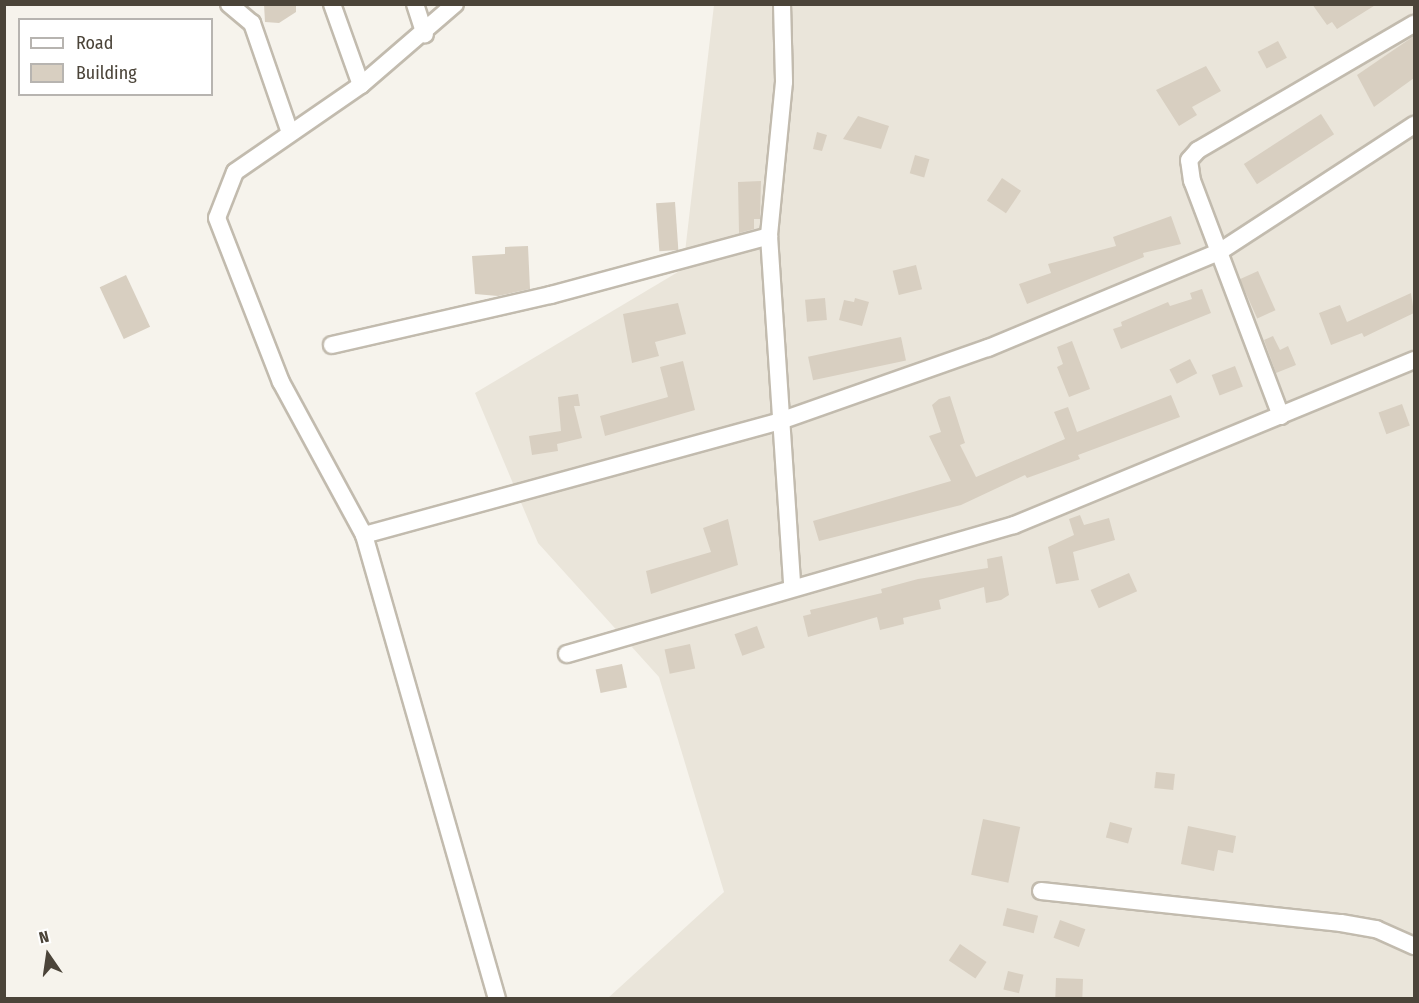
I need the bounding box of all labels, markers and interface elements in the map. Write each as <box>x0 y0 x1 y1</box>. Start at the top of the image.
legend <box>18 18 213 96</box>
text: Road <box>76 32 113 54</box>
text: Building <box>76 62 137 84</box>
north arrow <box>18 925 78 985</box>
text: N <box>37 927 51 947</box>

